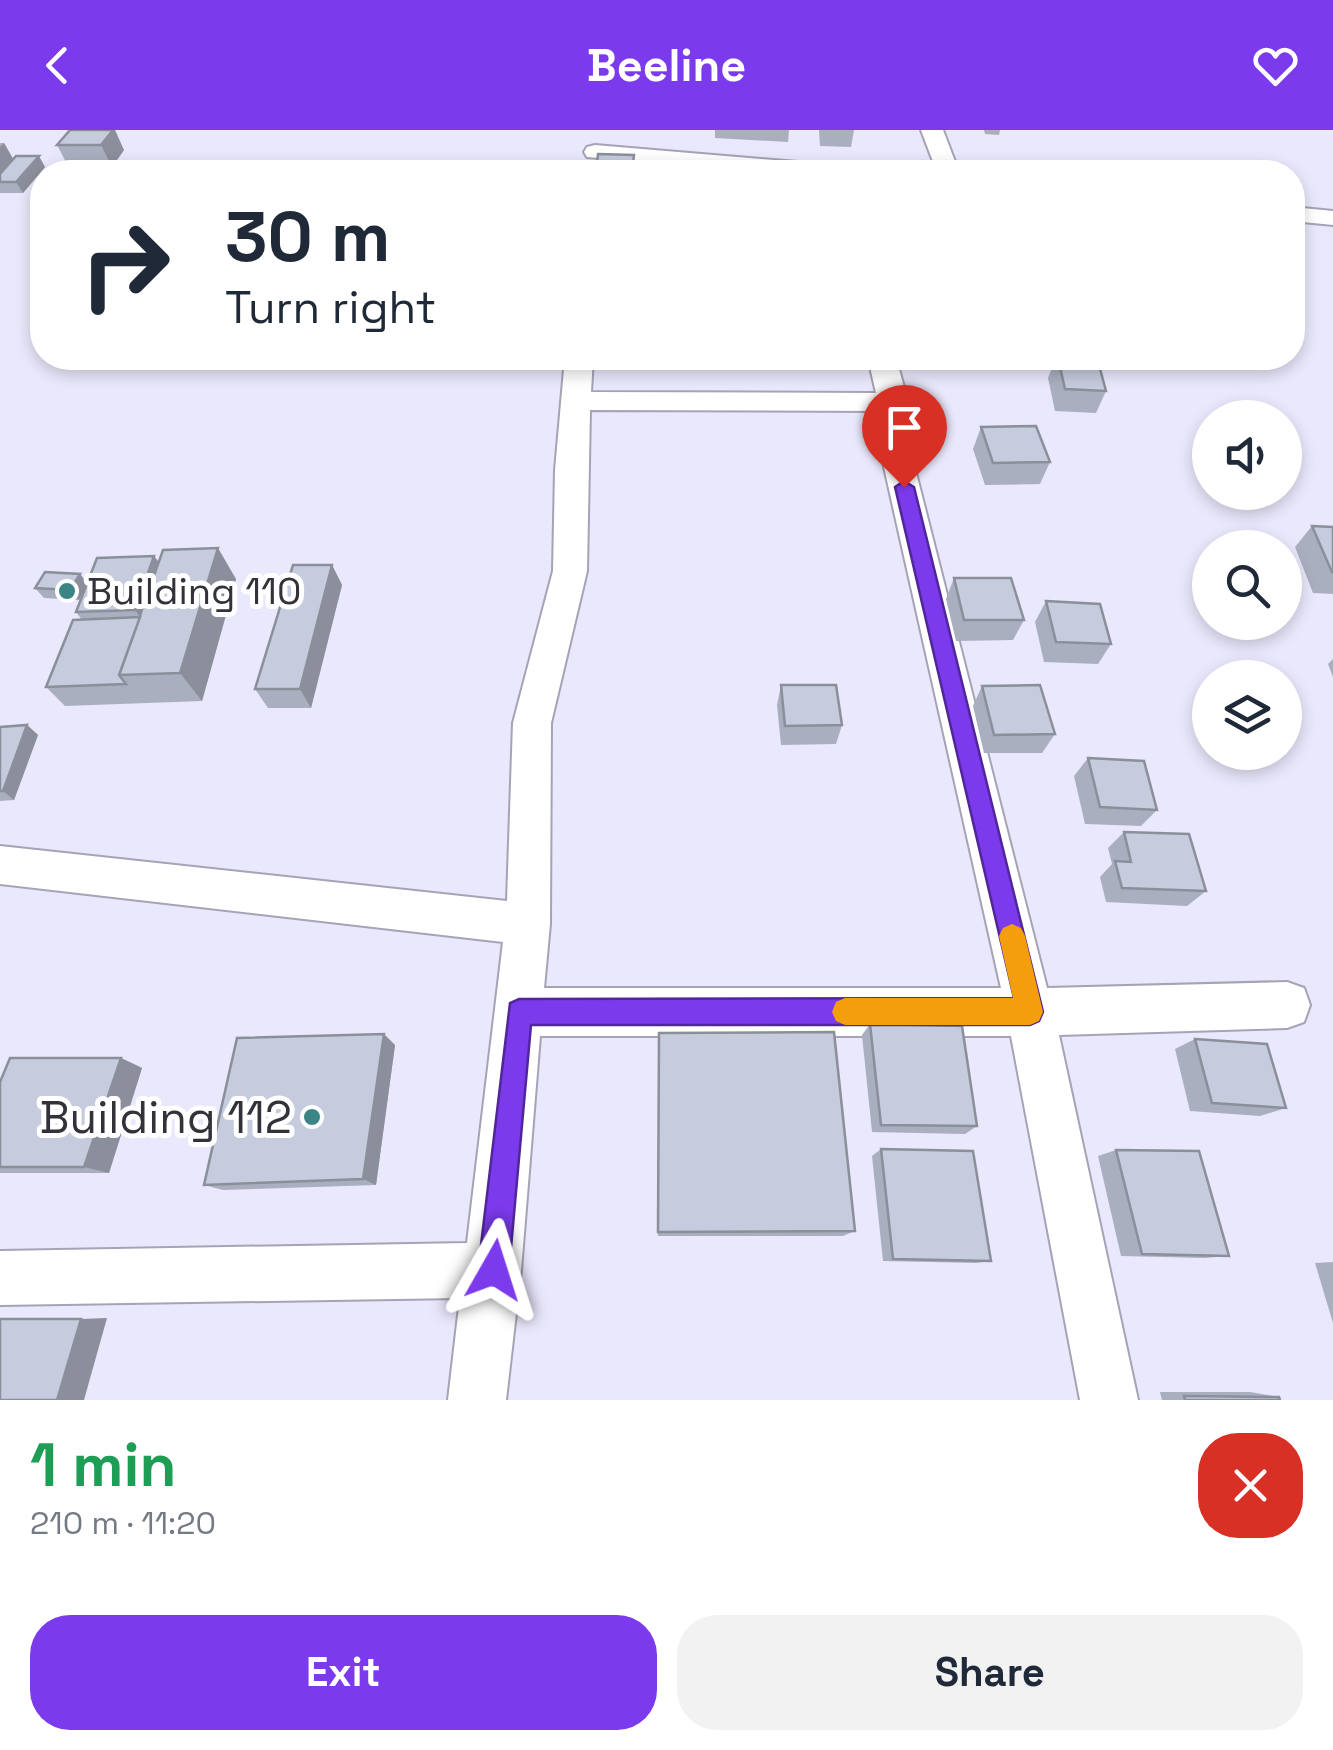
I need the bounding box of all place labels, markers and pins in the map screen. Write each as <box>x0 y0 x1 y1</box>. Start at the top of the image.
pin <box>862 385 947 488</box>
place label: Building 110 <box>87 567 301 615</box>
marker: Building 110 <box>56 580 78 602</box>
place label: Building 112 <box>40 1089 292 1146</box>
marker: Building 112 <box>301 1106 323 1128</box>

